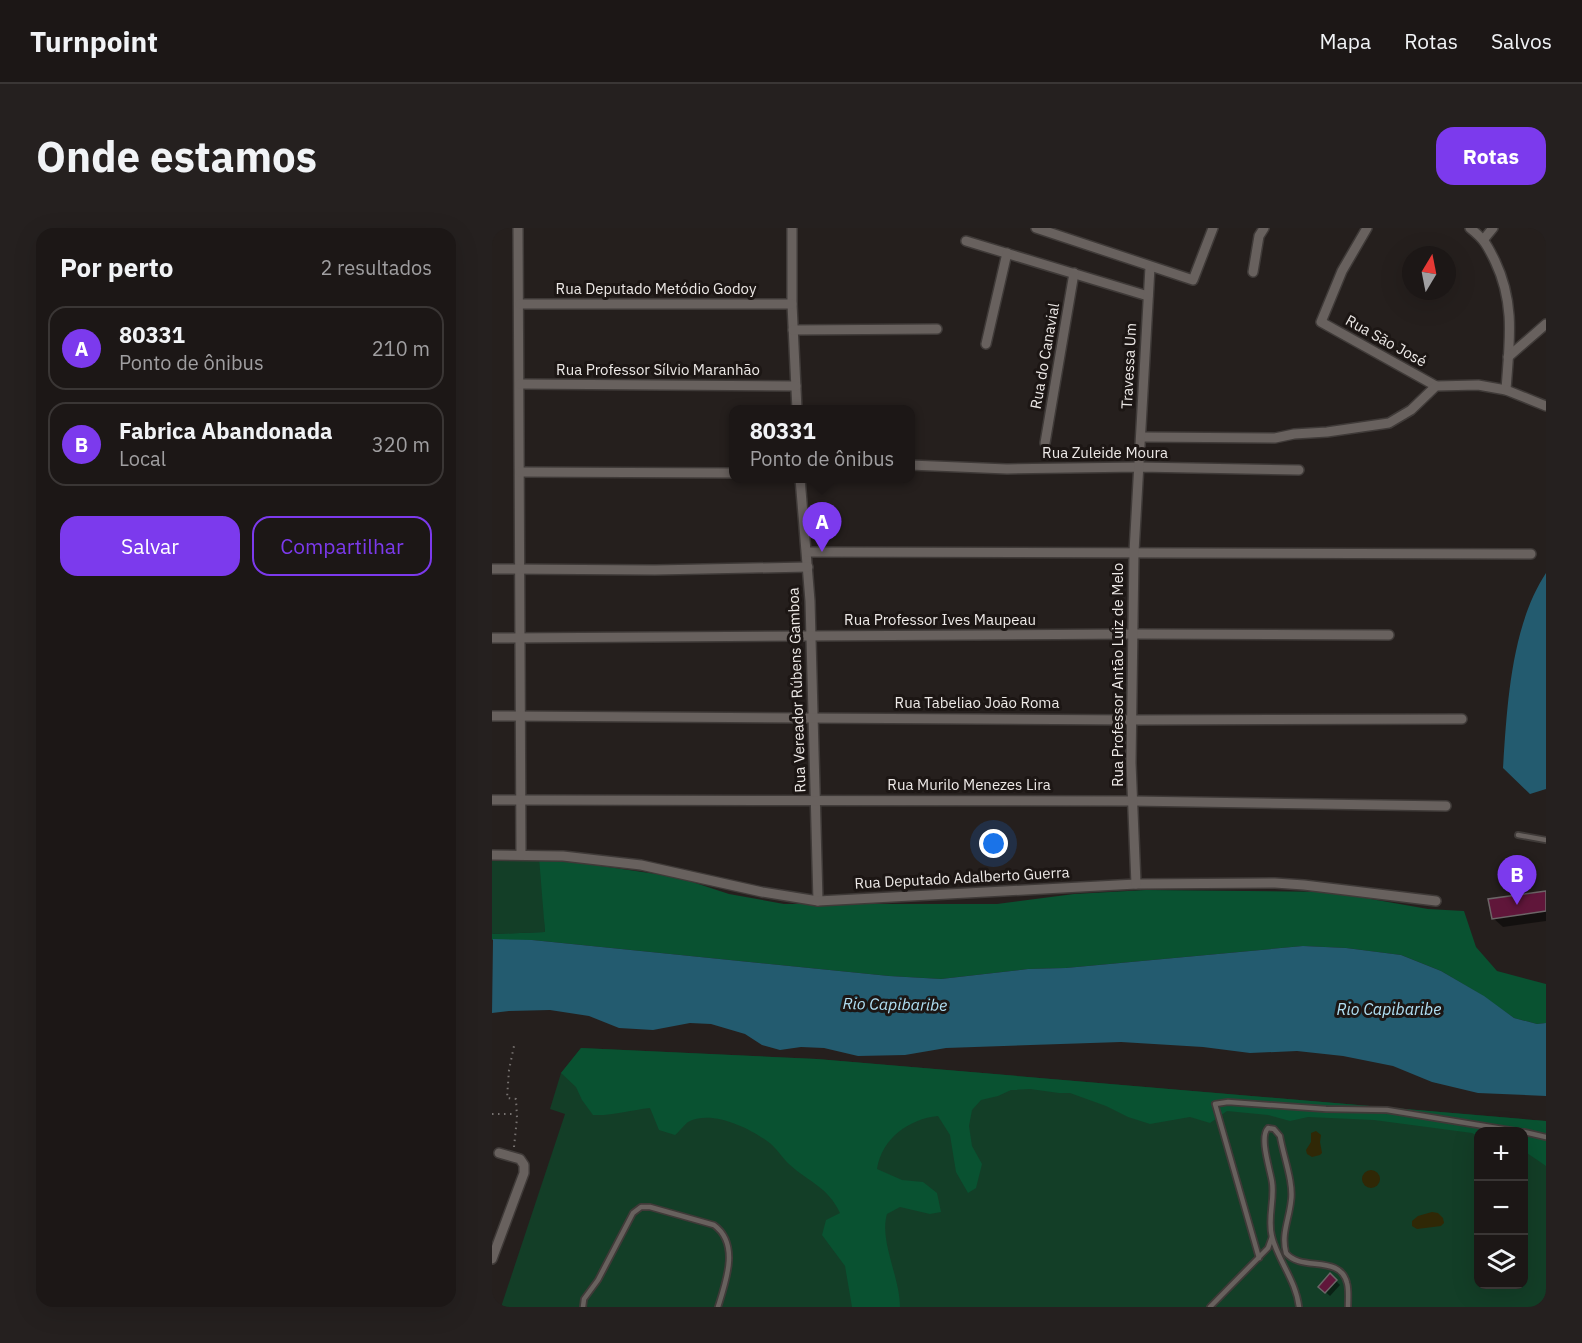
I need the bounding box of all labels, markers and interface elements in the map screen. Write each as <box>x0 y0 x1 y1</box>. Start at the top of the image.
text: Turnpoint <box>30 23 158 60</box>
text: Mapa <box>1320 27 1371 55</box>
text: Rotas <box>1404 27 1458 55</box>
text: Salvos <box>1491 27 1552 55</box>
button: Rotas <box>1436 127 1546 185</box>
text: Onde estamos <box>36 129 317 184</box>
north arrow <box>1402 246 1456 300</box>
text: Por perto <box>60 250 173 284</box>
text: 2 resultados <box>320 254 432 281</box>
street label: Rua Deputado Metódio Godoy <box>556 279 757 298</box>
street label: Rua do Canavial <box>1026 301 1063 410</box>
street label: Rua São José <box>1342 310 1430 371</box>
text: 80331 <box>119 320 185 349</box>
street label: Travessa Um <box>1117 322 1140 409</box>
text: A <box>75 335 88 362</box>
text: 210 m <box>372 335 430 362</box>
text: Ponto de ônibus <box>119 349 264 376</box>
street label: Rua Professor Sílvio Maranhão <box>556 360 760 379</box>
popup <box>729 405 915 483</box>
text: Fabrica Abandonada <box>119 416 333 445</box>
text: 80331 <box>750 416 816 445</box>
text: B <box>75 431 88 458</box>
text: 320 m <box>372 431 430 458</box>
street label: Rua Zuleide Moura <box>1042 443 1168 462</box>
text: Local <box>119 445 166 472</box>
text: Ponto de ônibus <box>750 445 894 472</box>
pin: A <box>802 502 842 552</box>
button: Salvar <box>60 516 240 576</box>
button: Compartilhar <box>252 516 432 576</box>
street label: Rua Professor Antão Luiz de Melo <box>1108 563 1127 787</box>
street label: Rua Vereador Rúbens Gamboa <box>783 587 810 793</box>
street label: Rua Professor Ives Maupeau <box>844 610 1036 629</box>
street label: Rua Tabeliao João Roma <box>895 693 1059 712</box>
street label: Rua Murilo Menezes Lira <box>887 775 1051 794</box>
your location <box>979 829 1008 858</box>
pin: B <box>1498 856 1536 905</box>
street label: Rua Deputado Adalberto Guerra <box>854 862 1070 893</box>
water label: Rio Capibaribe <box>842 993 948 1015</box>
water label: Rio Capibaribe <box>1337 999 1441 1019</box>
map controls <box>1474 1127 1528 1289</box>
button: + <box>1474 1127 1528 1181</box>
button: − <box>1474 1181 1528 1235</box>
button: layers <box>1474 1235 1528 1289</box>

